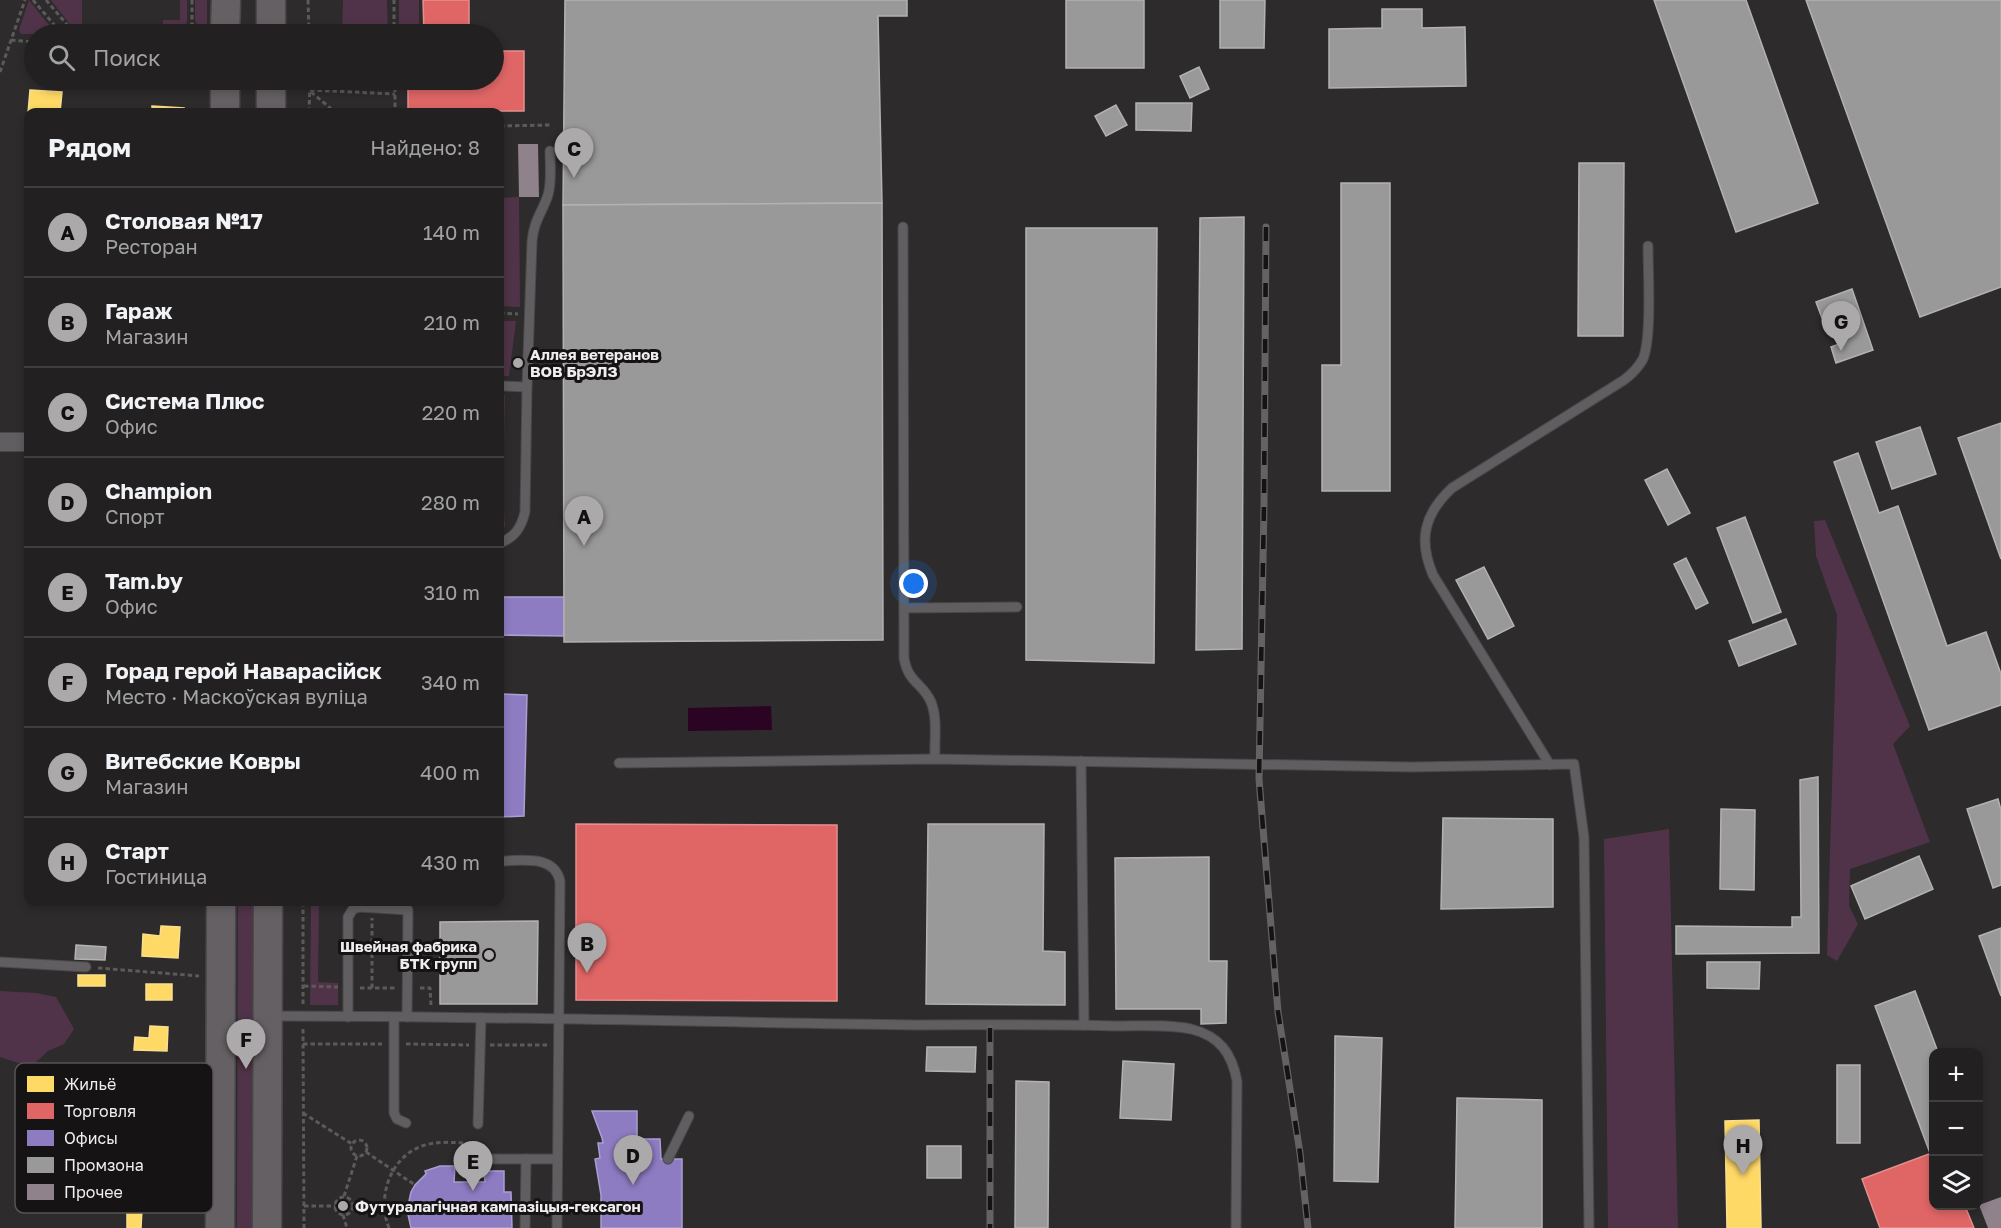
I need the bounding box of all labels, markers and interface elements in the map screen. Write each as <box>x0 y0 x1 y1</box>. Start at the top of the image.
search box <box>24 24 504 90</box>
icon: search <box>45 41 78 74</box>
text: Поиск <box>93 44 161 71</box>
pin: C <box>554 128 594 178</box>
text: Рядом <box>48 132 131 163</box>
text: Найдено: 8 <box>370 135 480 159</box>
text: Столовая №17 <box>105 207 263 234</box>
text: A <box>60 220 75 244</box>
text: 140 m <box>423 220 480 244</box>
text: Ресторан <box>105 234 198 258</box>
text: Гараж <box>105 297 172 324</box>
pin: G <box>1822 302 1860 351</box>
text: B <box>60 310 75 334</box>
text: 210 m <box>424 310 480 334</box>
text: Магазин <box>105 324 189 348</box>
place label: Аллея ветеранов ВОВ БрЭЛЗ <box>530 345 659 380</box>
marker: Аллея ветеранов ВОВ БрЭЛЗ <box>511 356 525 370</box>
text: Система Плюс <box>105 387 265 414</box>
text: C <box>60 400 75 424</box>
text: 220 m <box>422 400 480 424</box>
text: Офис <box>105 414 158 438</box>
text: Champion <box>105 477 212 504</box>
text: D <box>60 490 75 514</box>
text: 280 m <box>421 490 480 514</box>
pin: A <box>564 496 604 546</box>
text: Спорт <box>105 504 165 528</box>
text: Tam.by <box>105 567 183 594</box>
your location <box>899 569 928 598</box>
text: E <box>61 580 74 604</box>
text: 310 m <box>424 580 480 604</box>
text: Офис <box>105 594 158 618</box>
text: Горад герой Наварасійск <box>105 657 382 684</box>
text: F <box>62 670 73 694</box>
text: 340 m <box>421 670 480 694</box>
text: Место · Маскоўская вуліца <box>105 684 368 708</box>
text: Витебские Ковры <box>105 747 301 774</box>
text: G <box>60 760 75 784</box>
text: 400 m <box>420 760 480 784</box>
text: Магазин <box>105 774 189 798</box>
text: Старт <box>105 837 169 864</box>
text: H <box>60 850 75 874</box>
text: 430 m <box>421 850 480 874</box>
text: Гостиница <box>105 864 207 888</box>
pin: B <box>568 924 606 973</box>
place label: Швейная фабрика БТК групп <box>340 937 477 972</box>
marker: Швейная фабрика БТК групп <box>482 948 496 962</box>
pin: F <box>226 1020 266 1069</box>
map controls <box>1929 1048 1983 1210</box>
button: + <box>1929 1048 1983 1102</box>
legend <box>15 1063 213 1213</box>
text: Жильё <box>64 1074 116 1094</box>
text: Торговля <box>64 1101 136 1121</box>
button: − <box>1929 1102 1983 1156</box>
pin: H <box>1724 1126 1762 1175</box>
text: Офисы <box>64 1128 118 1148</box>
pin: D <box>614 1136 652 1185</box>
pin: E <box>454 1142 492 1191</box>
text: Промзона <box>64 1155 144 1175</box>
button: layers <box>1929 1156 1983 1210</box>
text: Прочее <box>64 1182 123 1202</box>
place label: Футуралагічная кампазіцыя-гексагон <box>355 1197 641 1215</box>
marker: Футуралагічная кампазіцыя-гексагон <box>336 1199 350 1213</box>

